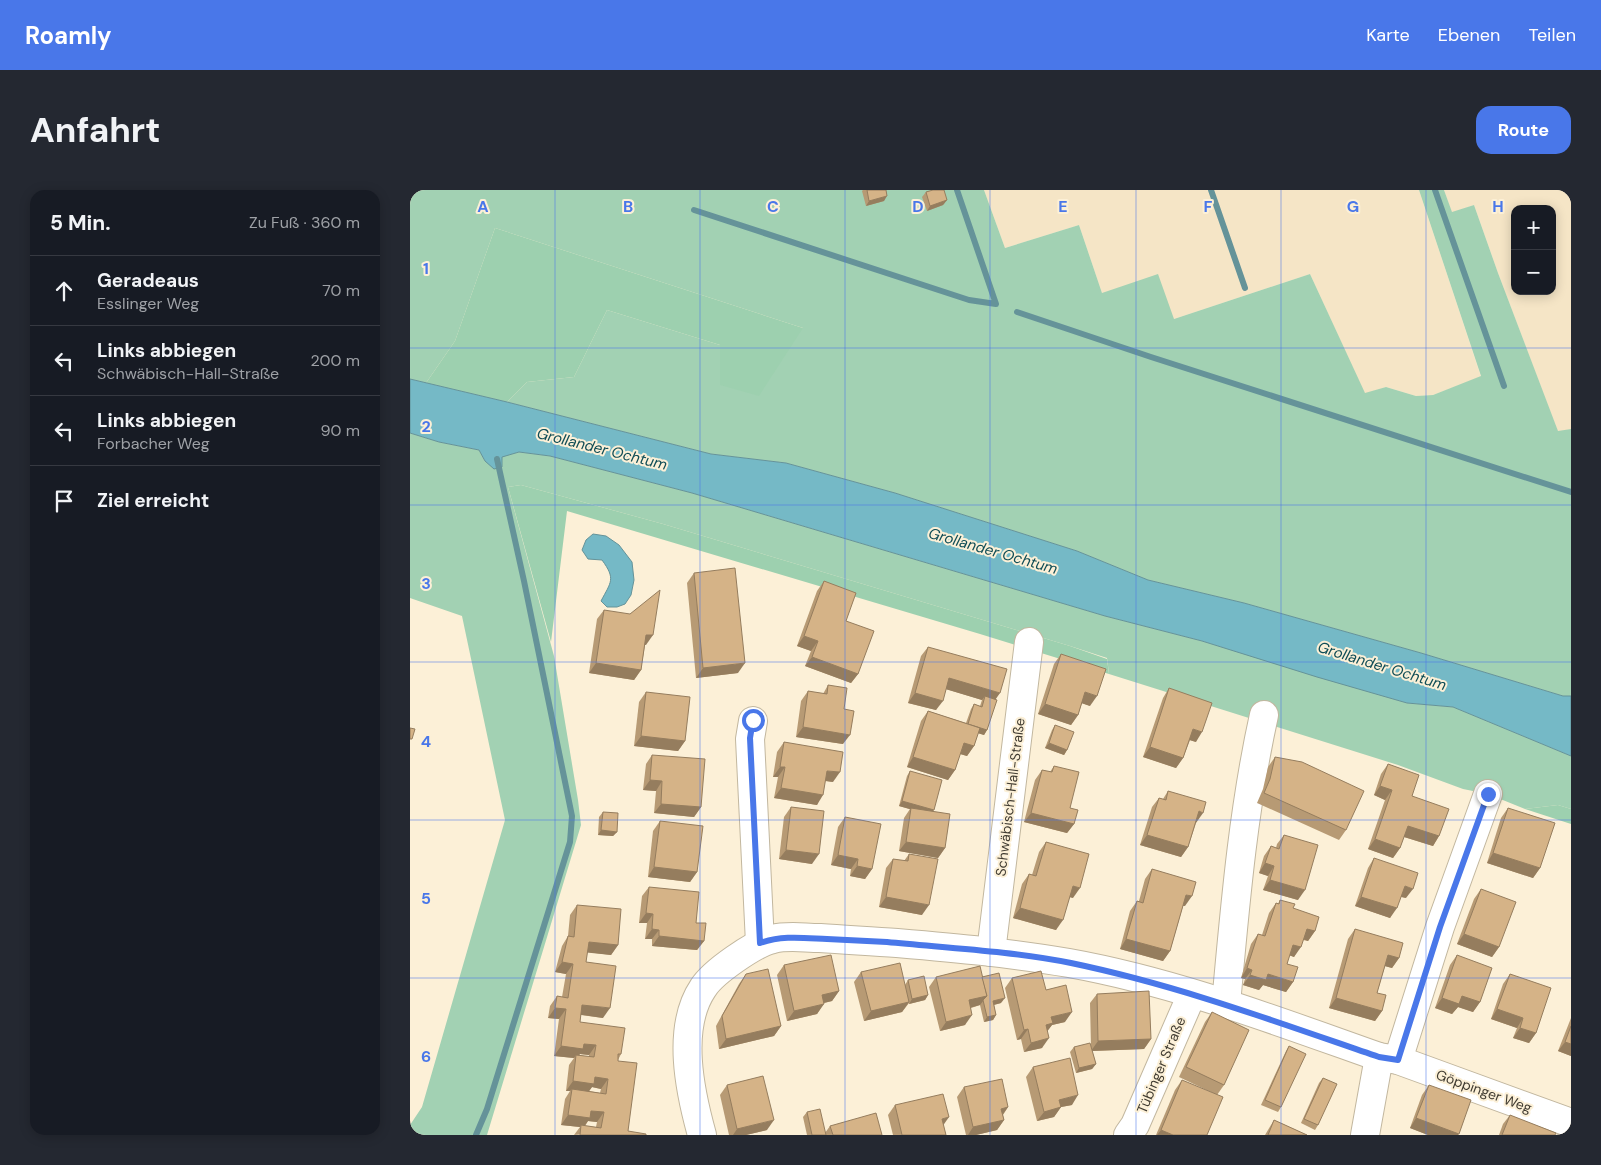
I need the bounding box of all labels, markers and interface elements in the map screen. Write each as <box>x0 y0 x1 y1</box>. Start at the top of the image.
text: Roamly <box>25 20 112 51</box>
text: Karte <box>1366 23 1410 47</box>
text: Ebenen <box>1438 23 1500 47</box>
text: Teilen <box>1528 23 1576 47</box>
button: Route <box>1476 106 1571 154</box>
text: Anfahrt <box>30 107 160 153</box>
text: A <box>477 196 489 217</box>
text: B <box>623 196 633 217</box>
text: C <box>767 196 779 217</box>
text: D <box>912 196 924 217</box>
text: E <box>1058 196 1068 217</box>
text: F <box>1204 196 1213 217</box>
text: G <box>1347 196 1359 217</box>
text: H <box>1492 196 1504 217</box>
map controls <box>1511 205 1556 295</box>
button: + <box>1511 205 1556 250</box>
text: 5 Min. <box>50 209 111 237</box>
text: Zu Fuß · 360 m <box>249 212 360 233</box>
button: − <box>1511 250 1556 295</box>
text: 1 <box>423 258 429 279</box>
text: Geradeaus <box>97 268 199 293</box>
icon: ahead <box>50 277 78 305</box>
text: 70 m <box>322 280 360 301</box>
text: Esslinger Weg <box>97 293 199 314</box>
text: Links abbiegen <box>97 338 236 363</box>
icon: left <box>50 347 78 375</box>
text: 200 m <box>311 350 360 371</box>
text: Schwäbisch-Hall-Straße <box>97 363 279 384</box>
text: Links abbiegen <box>97 408 236 433</box>
text: 2 <box>421 416 431 437</box>
icon: left <box>50 417 78 445</box>
text: 90 m <box>320 420 360 441</box>
water label: Grollander Ochtum <box>535 423 669 475</box>
text: Forbacher Weg <box>97 433 210 454</box>
icon: arrive <box>50 487 78 515</box>
text: Ziel erreicht <box>97 488 209 513</box>
water label: Grollander Ochtum <box>926 523 1060 579</box>
text: 3 <box>421 573 431 594</box>
water label: Grollander Ochtum <box>1315 637 1449 695</box>
route start <box>742 709 765 732</box>
street label: Schwäbisch-Hall-Straße <box>991 717 1029 877</box>
text: 4 <box>421 731 431 752</box>
route end <box>1477 783 1500 806</box>
text: 5 <box>421 888 431 909</box>
street label: Tübinger Straße <box>1133 1014 1189 1116</box>
text: 6 <box>421 1046 431 1067</box>
street label: Göppinger Weg <box>1434 1065 1535 1117</box>

